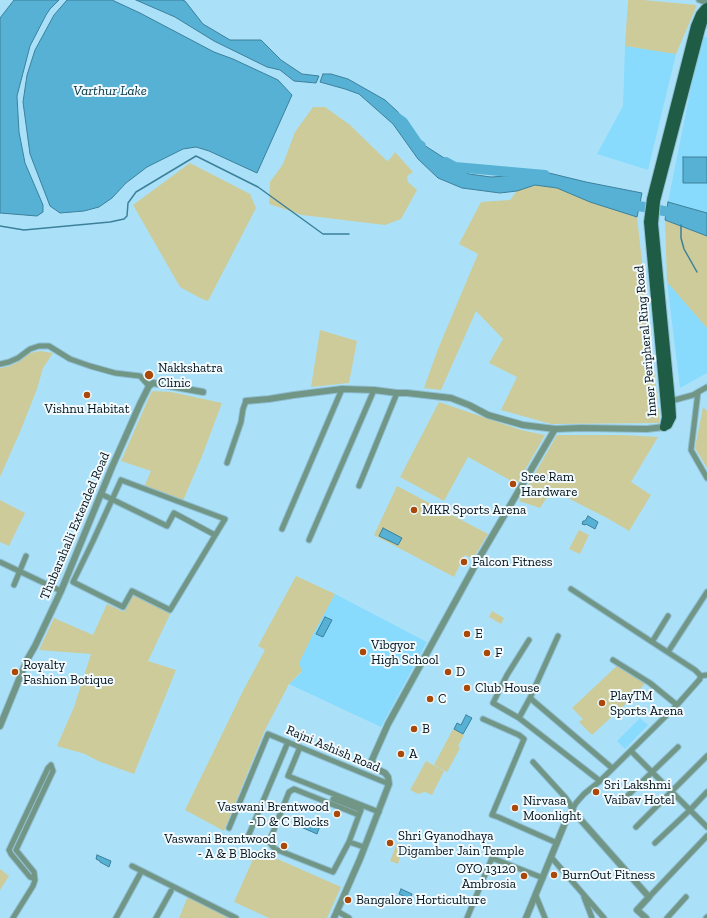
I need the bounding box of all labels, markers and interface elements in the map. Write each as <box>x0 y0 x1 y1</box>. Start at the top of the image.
water label: Varthur Lake <box>73 83 147 99</box>
street label: Inner Peripheral Ring Road <box>632 265 660 417</box>
place label: Nakkshatra Clinic <box>158 360 223 391</box>
marker: Nakkshatra Clinic <box>143 369 155 381</box>
marker: Vishnu Habitat <box>82 390 92 400</box>
place label: Vishnu Habitat <box>45 401 129 417</box>
street label: Thubarahalli Extended Road <box>37 450 113 602</box>
place label: Sree Ram Hardware <box>521 469 577 500</box>
marker: Sree Ram Hardware <box>508 479 518 489</box>
place label: MKR Sports Arena <box>422 502 526 518</box>
marker: MKR Sports Arena <box>409 505 419 515</box>
place label: Falcon Fitness <box>472 554 553 570</box>
marker: Falcon Fitness <box>459 557 469 567</box>
place label: E <box>475 626 483 642</box>
marker: E <box>462 629 472 639</box>
place label: Vibgyor High School <box>371 637 439 668</box>
place label: F <box>495 645 502 661</box>
marker: Vibgyor High School <box>358 647 368 657</box>
marker: F <box>482 648 492 658</box>
place label: Royalty Fashion Botique <box>23 657 113 688</box>
place label: D <box>456 664 465 680</box>
marker: Royalty Fashion Botique <box>10 667 20 677</box>
marker: D <box>443 667 453 677</box>
place label: Club House <box>475 680 539 696</box>
marker: Club House <box>462 683 472 693</box>
place label: PlayTM Sports Arena <box>610 688 683 719</box>
place label: C <box>438 691 446 707</box>
marker: C <box>425 694 435 704</box>
marker: PlayTM Sports Arena <box>597 698 607 708</box>
place label: B <box>422 721 430 737</box>
street label: Rajni Ashish Road <box>284 722 382 776</box>
marker: B <box>409 724 419 734</box>
place label: A <box>409 746 417 762</box>
marker: A <box>396 749 406 759</box>
place label: Sri Lakshmi Vaibav Hotel <box>604 777 675 808</box>
marker: Sri Lakshmi Vaibav Hotel <box>591 787 601 797</box>
place label: Nirvasa Moonlight <box>523 793 581 824</box>
place label: Vaswani Brentwood - D & C Blocks <box>217 799 329 830</box>
marker: Nirvasa Moonlight <box>510 803 520 813</box>
marker: Vaswani Brentwood - D & C Blocks <box>332 809 342 819</box>
place label: Shri Gyanodhaya Digamber Jain Temple <box>398 828 524 859</box>
place label: Vaswani Brentwood - A & B Blocks <box>164 831 276 862</box>
marker: Shri Gyanodhaya Digamber Jain Temple <box>385 838 395 848</box>
marker: Vaswani Brentwood - A & B Blocks <box>279 841 289 851</box>
place label: OYO 13120 Ambrosia <box>456 861 516 892</box>
place label: BurnOut Fitness <box>562 867 655 883</box>
marker: BurnOut Fitness <box>549 870 559 880</box>
marker: OYO 13120 Ambrosia <box>519 871 529 881</box>
place label: Bangalore Horticulture <box>356 892 486 908</box>
marker: Bangalore Horticulture <box>343 895 353 905</box>

